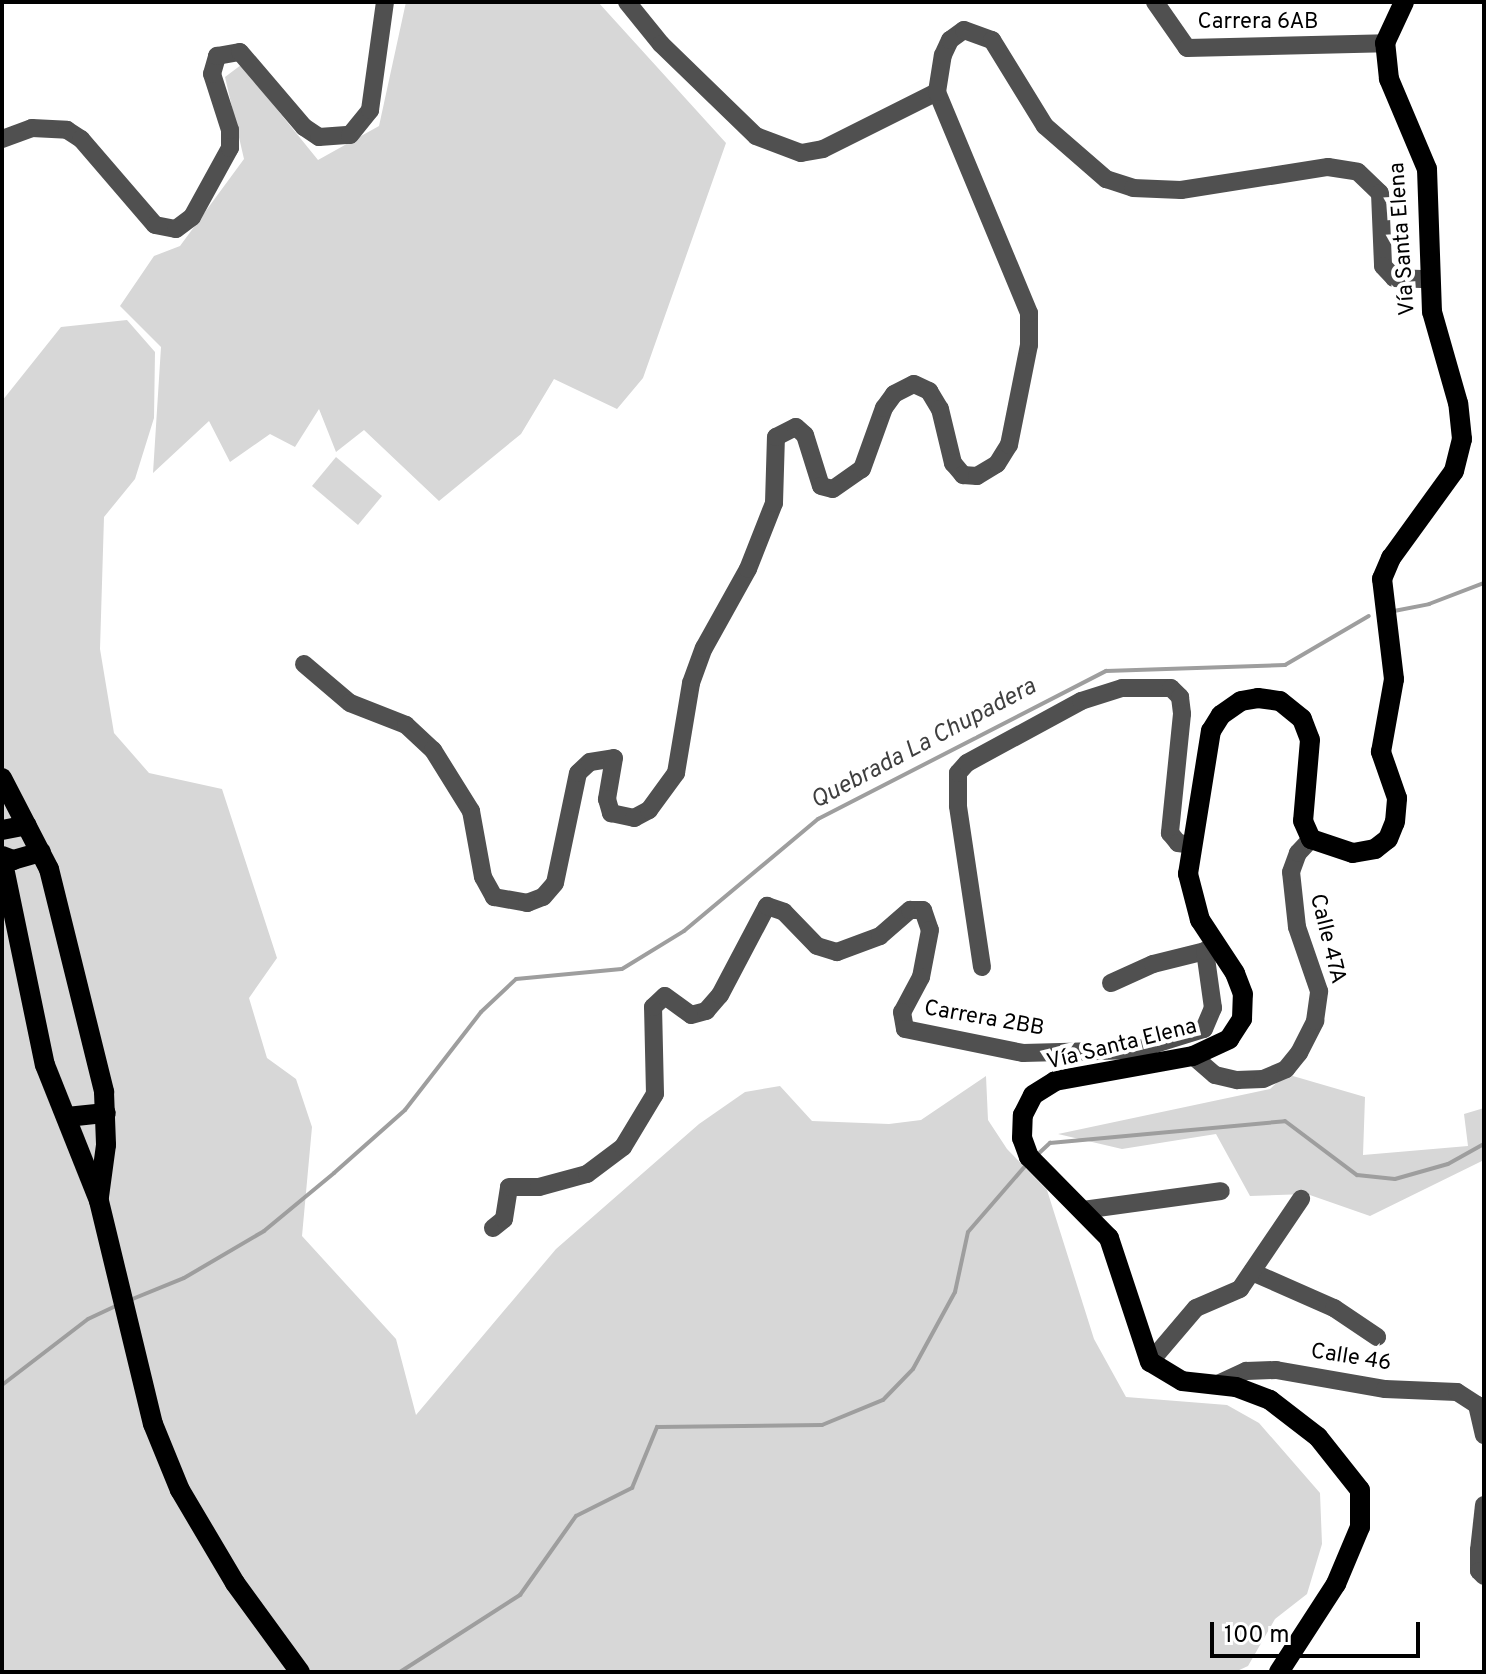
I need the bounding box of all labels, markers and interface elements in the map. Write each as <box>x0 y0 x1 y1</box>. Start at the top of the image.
street label: Carrera 6AB <box>1197 10 1319 36</box>
street label: Vía Santa Elena <box>1384 161 1422 317</box>
water label: Quebrada La Chupadera <box>806 673 1042 817</box>
street label: Calle 47A <box>1303 891 1351 987</box>
street label: Carrera 2BB <box>922 995 1046 1043</box>
street label: Vía Santa Elena <box>1044 1014 1200 1076</box>
street label: Calle 46 <box>1309 1339 1393 1377</box>
scale bar <box>1214 1606 1424 1656</box>
text: 100 m <box>1224 1621 1290 1651</box>

